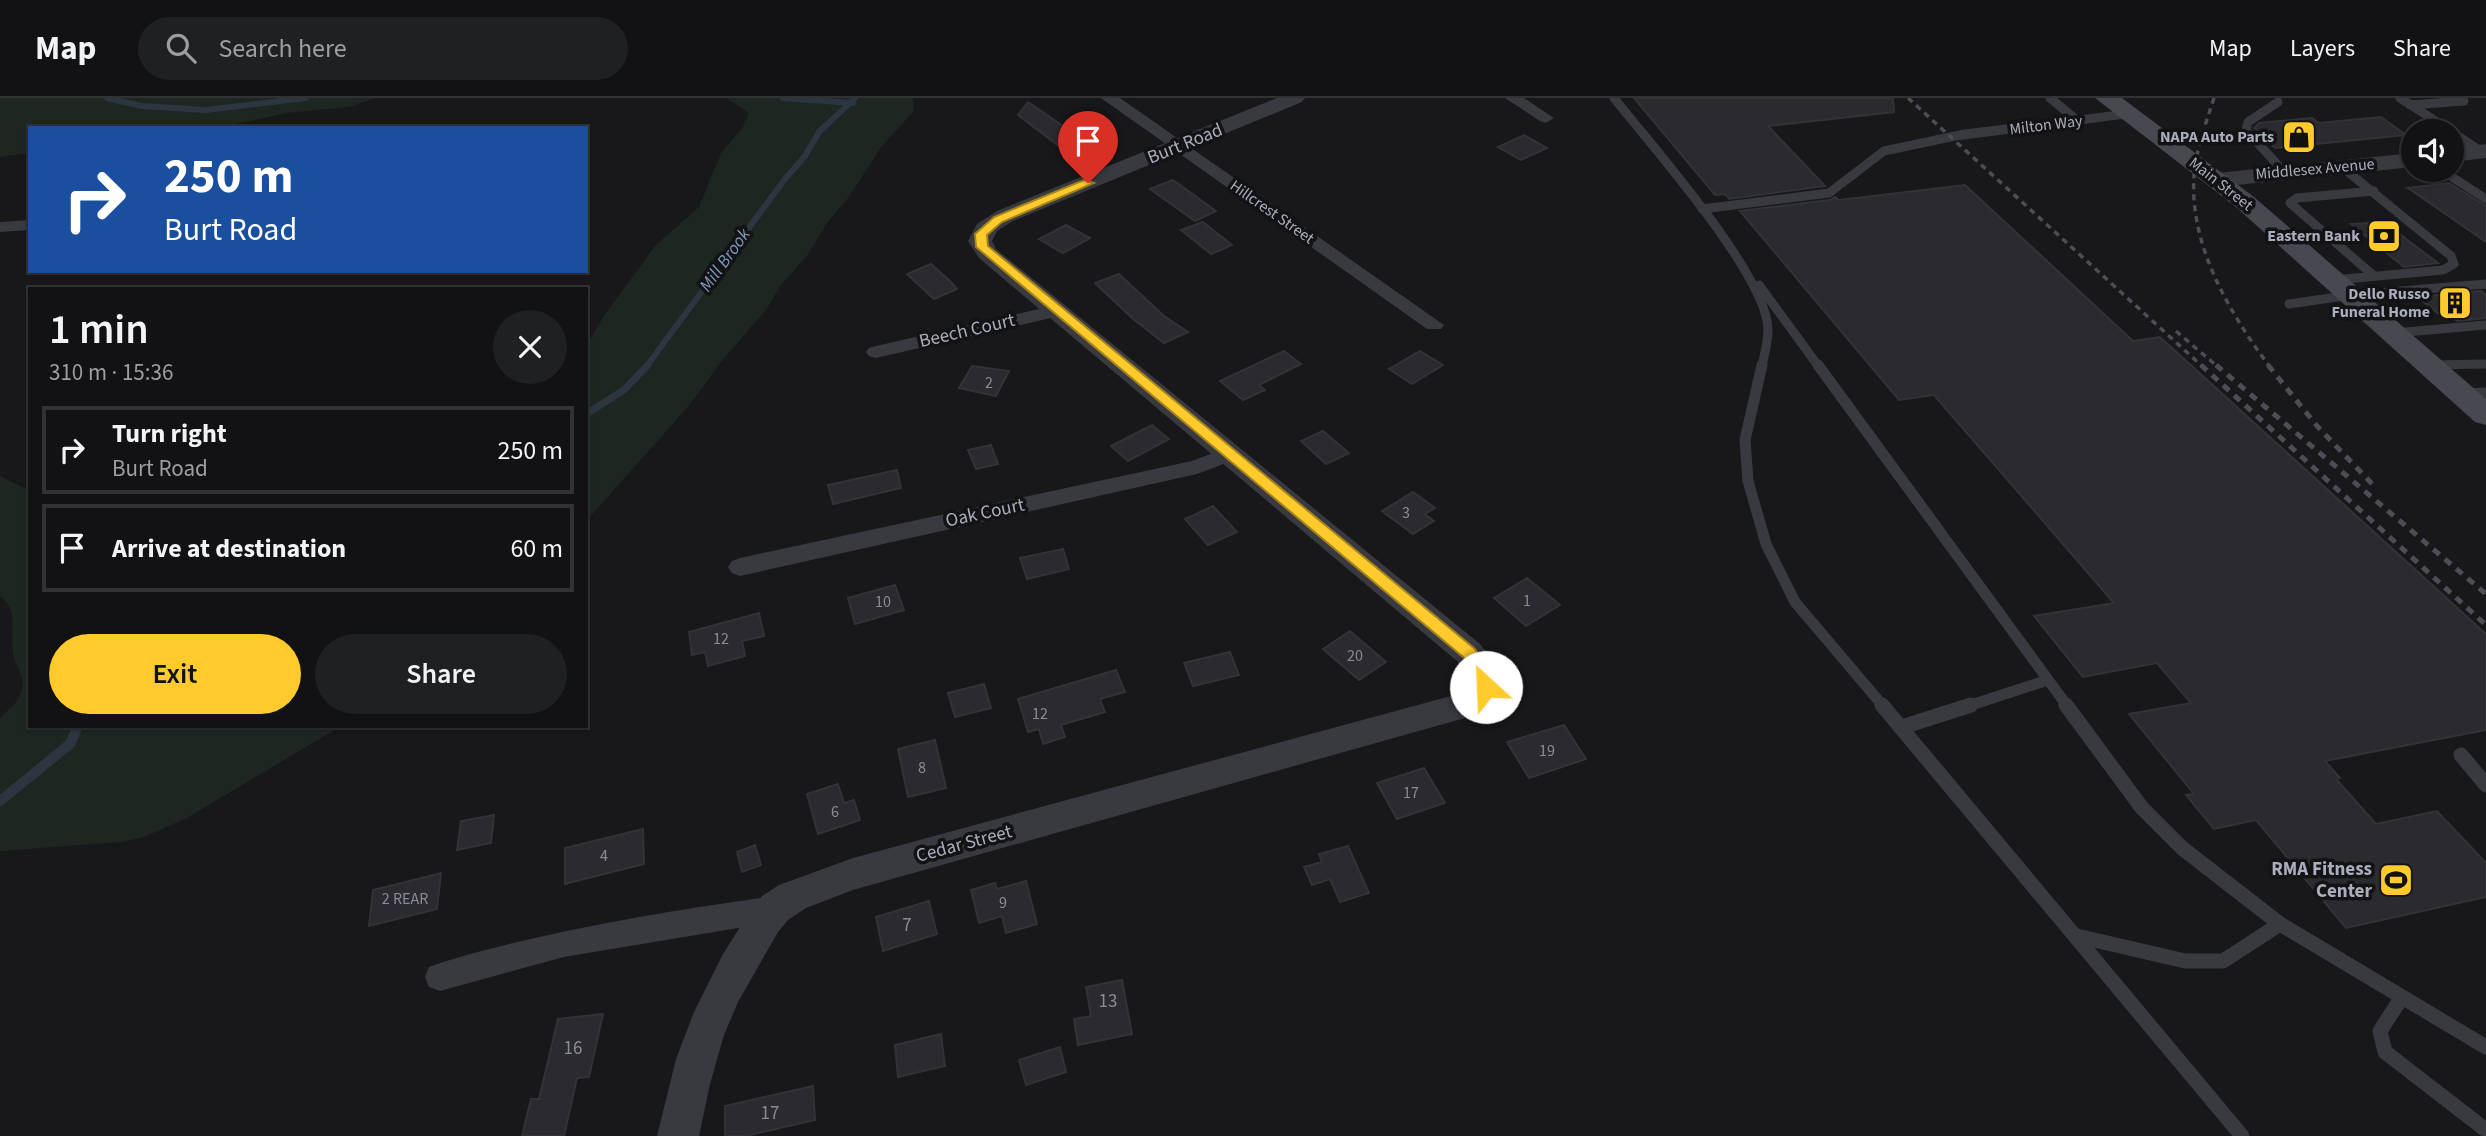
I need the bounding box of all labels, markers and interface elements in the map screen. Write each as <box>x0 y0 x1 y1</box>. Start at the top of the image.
search box <box>138 17 628 80</box>
text: Map <box>35 25 96 72</box>
icon: search <box>162 29 200 67</box>
text: Search here <box>218 30 347 67</box>
text: Map <box>2209 31 2252 66</box>
text: Layers <box>2290 31 2355 66</box>
text: Share <box>2393 31 2451 66</box>
street label: Milton Way <box>2008 110 2084 140</box>
pin <box>1058 111 1118 183</box>
street label: Burt Road <box>1143 117 1227 171</box>
shop icon: NAPA Auto Parts <box>2280 118 2318 156</box>
map controls <box>2401 119 2464 182</box>
button: sound <box>2401 119 2464 182</box>
icon: arrive <box>1069 122 1107 160</box>
place label: NAPA Auto Parts <box>2160 126 2274 148</box>
text: 250 m <box>164 142 293 212</box>
street label: Main Street <box>2184 152 2258 216</box>
street label: Middlesex Avenue <box>2255 153 2376 185</box>
icon: right <box>49 154 140 245</box>
street label: Hillcrest Street <box>1225 175 1319 250</box>
text: Burt Road <box>164 207 297 253</box>
bank icon: Eastern Bank <box>2365 217 2403 255</box>
water label: Mill Brook <box>693 223 757 297</box>
place label: Eastern Bank <box>2267 225 2360 247</box>
place label: Dello Russo Funeral Home <box>2332 283 2430 323</box>
building icon: Dello Russo Funeral Home <box>2436 284 2474 322</box>
text: 1 min <box>49 300 149 360</box>
street label: Beech Court <box>917 307 1018 355</box>
button: close <box>493 310 567 384</box>
text: 310 m · 15:36 <box>49 356 173 389</box>
house number: 2 <box>985 372 993 394</box>
text: Turn right <box>112 415 227 452</box>
icon: right <box>53 431 91 469</box>
text: 250 m <box>497 432 563 469</box>
text: Burt Road <box>112 452 208 485</box>
street label: Oak Court <box>943 491 1027 535</box>
house number: 3 <box>1402 502 1410 524</box>
icon: arrive <box>53 529 91 567</box>
text: Arrive at destination <box>112 530 346 567</box>
text: 60 m <box>510 530 563 567</box>
house number: 1 <box>1523 590 1531 612</box>
house number: 10 <box>875 591 891 613</box>
house number: 12 <box>713 628 729 650</box>
button: Exit <box>49 634 301 714</box>
button: Share <box>315 634 567 714</box>
house number: 20 <box>1347 645 1363 667</box>
position arrow <box>1449 650 1523 724</box>
house number: 12 <box>1032 703 1048 725</box>
house number: 19 <box>1539 740 1555 762</box>
house number: 8 <box>918 757 926 779</box>
house number: 17 <box>1403 782 1419 804</box>
house number: 6 <box>831 801 839 823</box>
street label: Cedar Street <box>913 818 1016 870</box>
house number: 4 <box>600 845 608 867</box>
place label: RMA Fitness Center <box>2271 856 2372 905</box>
sports icon: RMA Fitness Center <box>2377 861 2415 899</box>
house number: 2 REAR <box>382 888 428 910</box>
house number: 9 <box>999 892 1007 914</box>
house number: 7 <box>902 912 912 939</box>
house number: 13 <box>1099 988 1117 1015</box>
house number: 16 <box>564 1035 582 1062</box>
house number: 17 <box>761 1100 779 1127</box>

